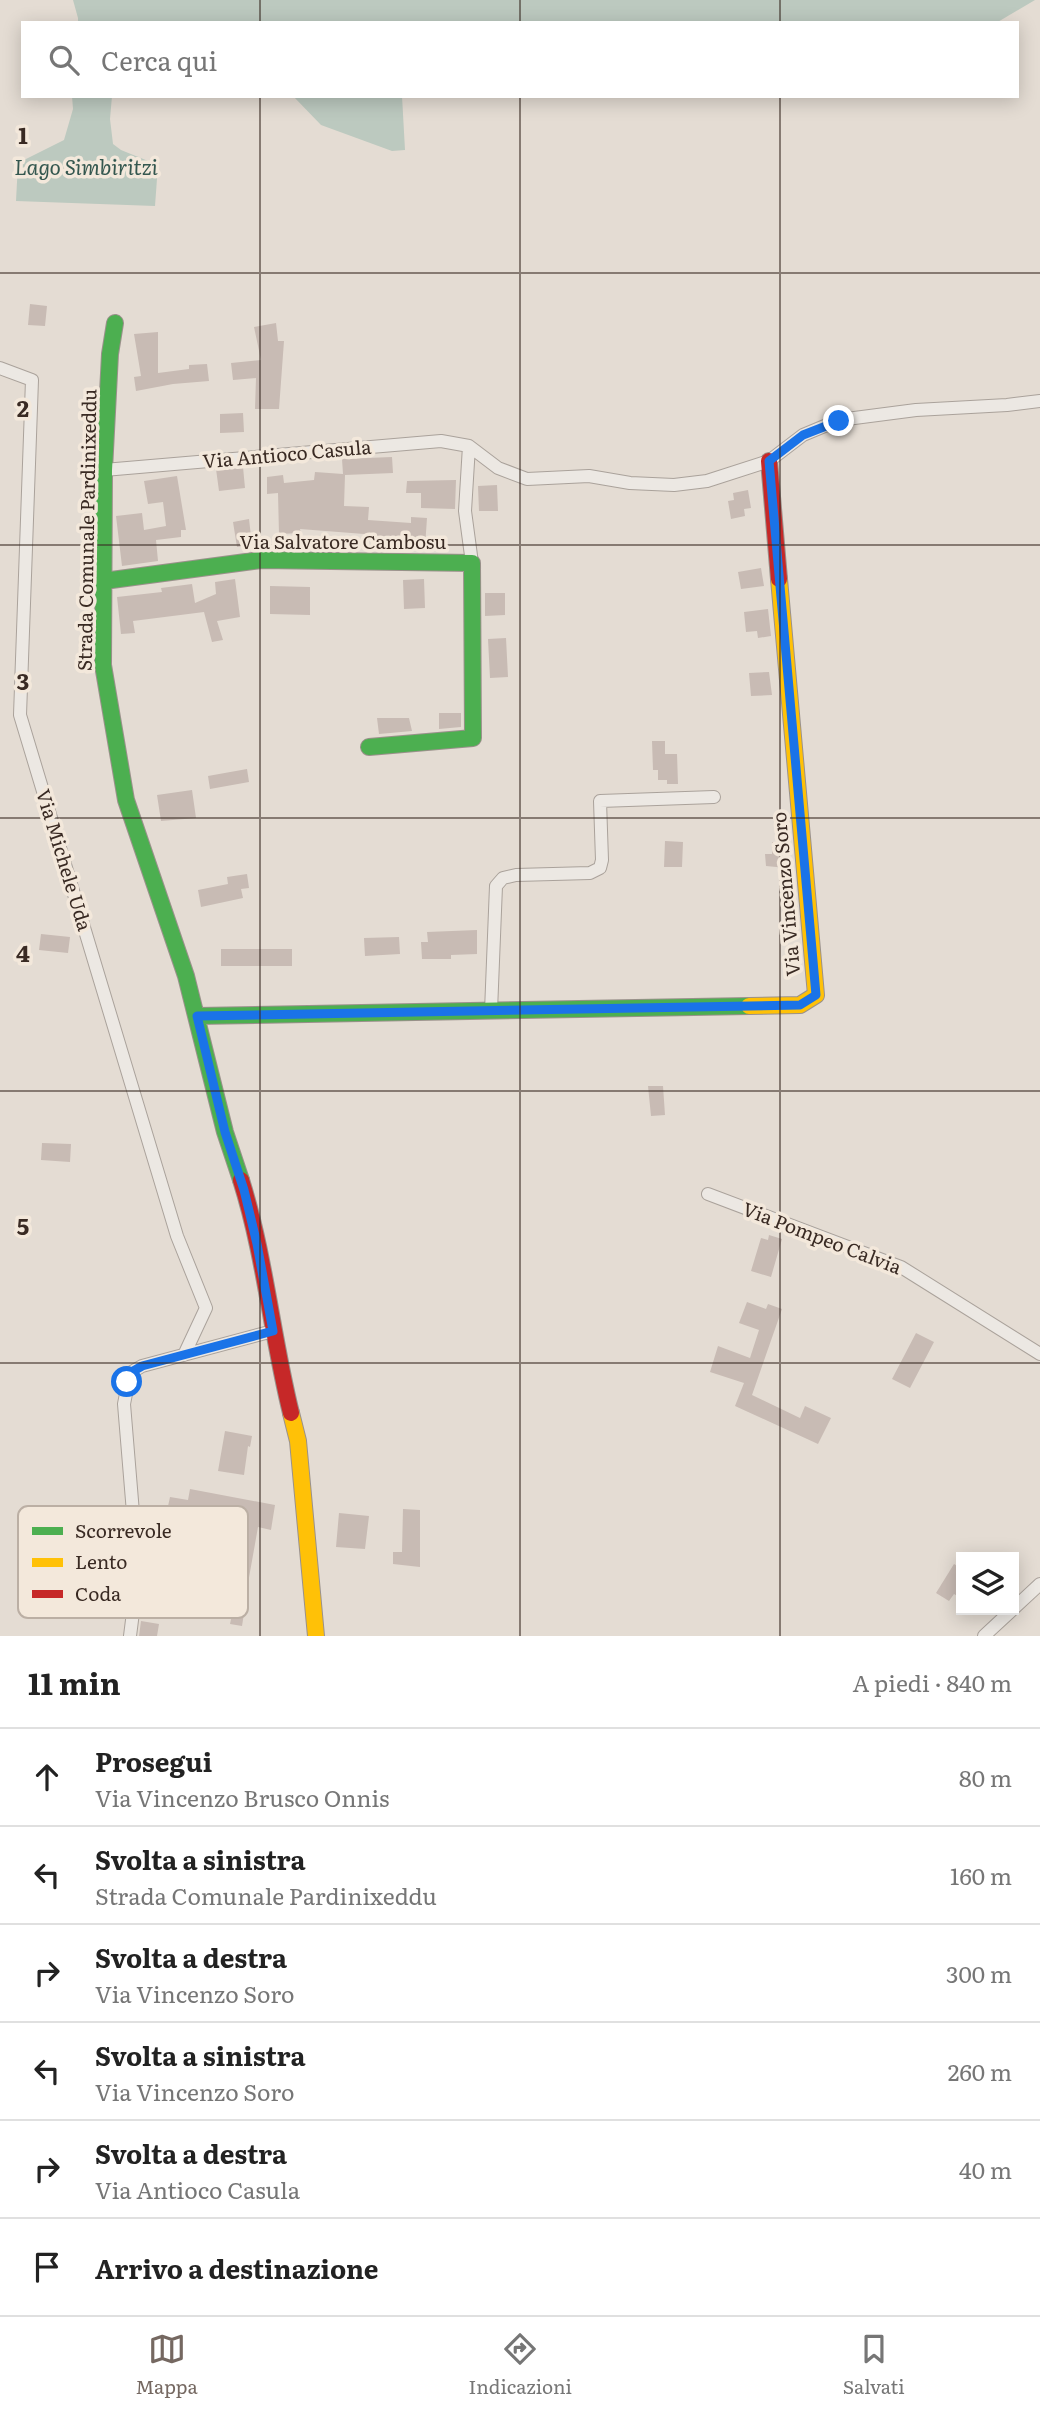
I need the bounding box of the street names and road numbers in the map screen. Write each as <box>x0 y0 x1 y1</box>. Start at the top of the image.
street label: Strada Comunale Pardinixeddu <box>70 389 102 671</box>
street label: Via Antioco Casula <box>201 432 373 474</box>
street label: Via Salvatore Cambosu <box>240 527 446 555</box>
street label: Via Michele Uda <box>30 785 100 935</box>
street label: Via Vincenzo Soro <box>764 811 806 977</box>
street label: Via Pompeo Calvia <box>739 1194 907 1281</box>

